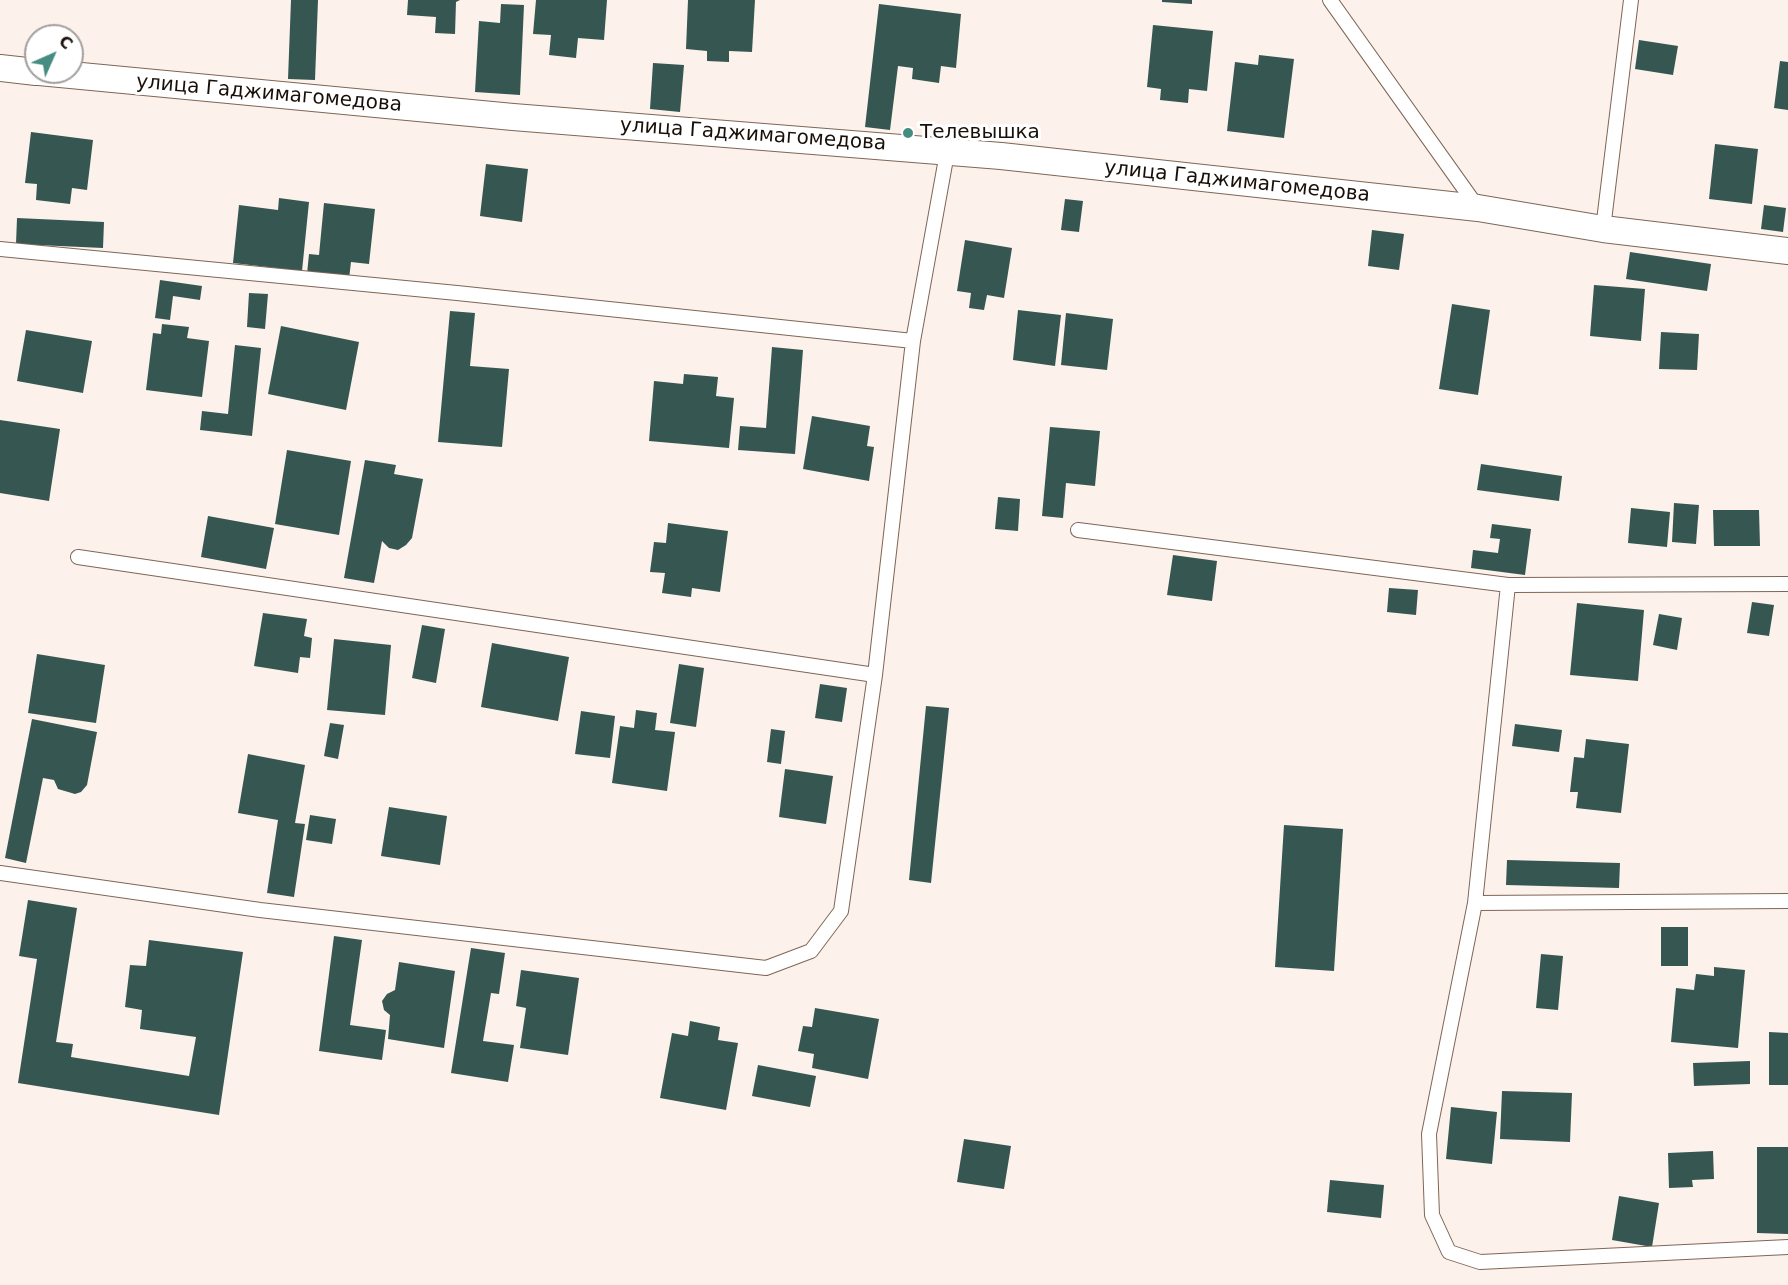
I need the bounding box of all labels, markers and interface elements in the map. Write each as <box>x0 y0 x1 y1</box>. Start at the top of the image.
north arrow <box>24 24 84 84</box>
text: С <box>55 31 77 53</box>
street label: улица Гаджимагомедова <box>135 70 403 118</box>
street label: улица Гаджимагомедова <box>619 114 887 156</box>
place label: Телевышка <box>920 121 1040 145</box>
marker: Телевышка <box>901 126 915 140</box>
street label: улица Гаджимагомедова <box>1103 156 1371 208</box>

